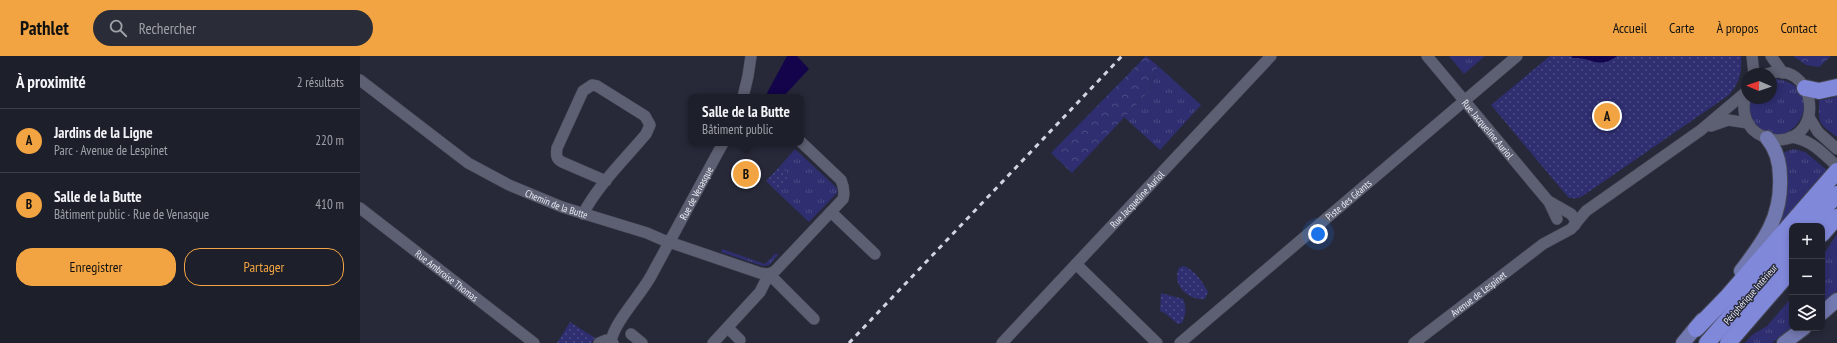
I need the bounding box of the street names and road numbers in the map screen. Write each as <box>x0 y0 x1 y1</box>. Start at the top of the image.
street label: Rue Jacqueline Auriol <box>1459 97 1517 162</box>
street label: Rue de Venasque <box>677 164 716 222</box>
street label: Rue Jacqueline Auriol <box>1107 168 1167 231</box>
street label: Piste des Géants <box>1323 176 1375 223</box>
street label: Chemin de la Butte <box>523 186 589 222</box>
street label: Rue Ambroise Thomas <box>412 247 481 305</box>
street label: Périphérique Intérieur <box>1721 261 1780 327</box>
street label: Avenue de Lespinet <box>1448 268 1509 320</box>

